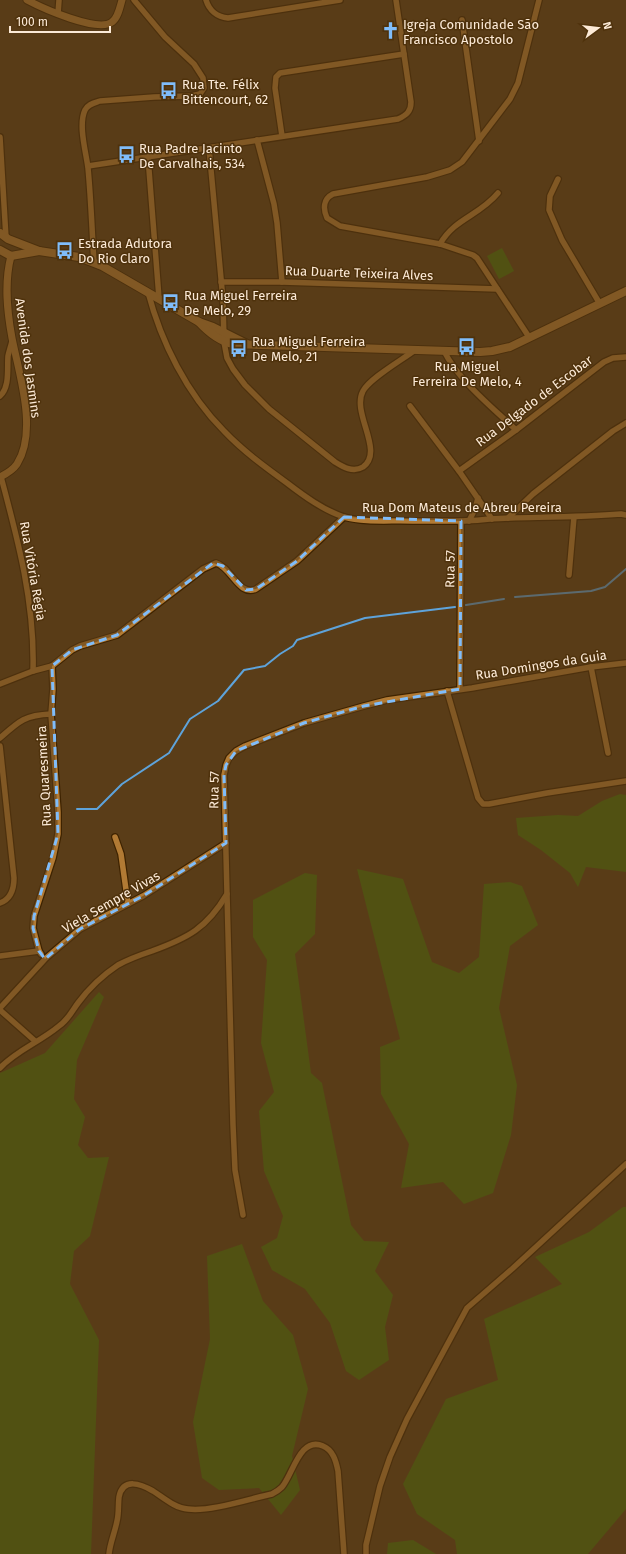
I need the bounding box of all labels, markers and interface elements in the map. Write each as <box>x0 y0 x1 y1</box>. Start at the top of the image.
scale bar <box>10 8 110 34</box>
north arrow <box>578 8 618 48</box>
text: 100 m <box>16 15 48 29</box>
place label: Igreja Comunidade São Francisco Apostolo <box>403 17 539 47</box>
text: N <box>600 20 614 31</box>
church icon: Igreja Comunidade São Francisco Apostolo <box>380 21 400 41</box>
place label: Rua Tte. Félix Bittencourt, 62 <box>182 77 268 107</box>
bus stop icon: Rua Tte. Félix Bittencourt, 62 <box>159 81 179 101</box>
place label: Rua Padre Jacinto De Carvalhais, 534 <box>139 141 245 171</box>
bus stop icon: Rua Padre Jacinto De Carvalhais, 534 <box>116 145 136 165</box>
place label: Estrada Adutora Do Rio Claro <box>78 236 172 266</box>
bus stop icon: Estrada Adutora Do Rio Claro <box>55 240 75 260</box>
street label: Rua Duarte Teixeira Alves <box>285 263 433 283</box>
place label: Rua Miguel Ferreira De Melo, 29 <box>184 288 297 318</box>
bus stop icon: Rua Miguel Ferreira De Melo, 29 <box>161 292 181 312</box>
street label: Avenida dos Jasmins <box>12 297 44 419</box>
place label: Rua Miguel Ferreira De Melo, 21 <box>252 334 365 364</box>
bus stop icon: Rua Miguel Ferreira De Melo, 4 <box>457 337 477 357</box>
bus stop icon: Rua Miguel Ferreira De Melo, 21 <box>229 338 249 358</box>
street label: Rua Delgado de Escobar <box>473 352 595 450</box>
place label: Rua Miguel Ferreira De Melo, 4 <box>412 359 522 389</box>
street label: Rua Dom Mateus de Abreu Pereira <box>362 500 562 515</box>
street label: Rua Vitória Régia <box>17 520 49 622</box>
street label: Rua 57 <box>442 550 458 588</box>
street label: Rua Domingos da Guia <box>474 647 608 683</box>
street label: Rua Quaresmeira <box>34 725 54 827</box>
street label: Rua 57 <box>206 771 222 809</box>
street label: Viela Sempre Vivas <box>59 868 163 936</box>

